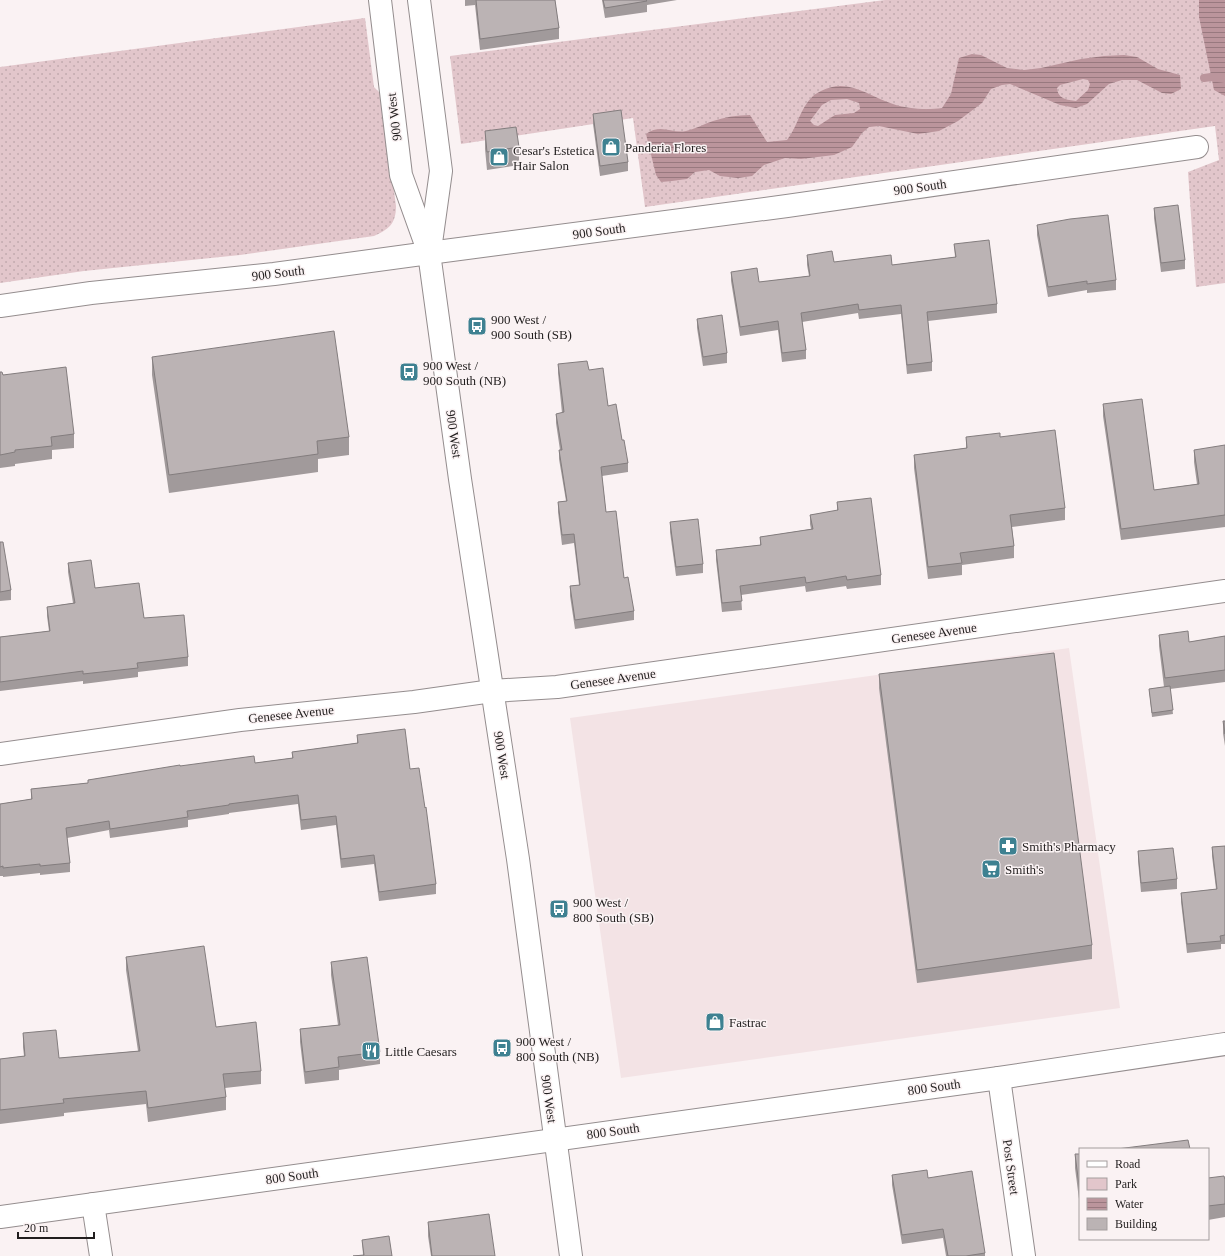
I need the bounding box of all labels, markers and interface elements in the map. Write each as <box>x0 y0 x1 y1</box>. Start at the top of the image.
street label: 900 West <box>384 92 404 142</box>
shop icon: Panderia Flores <box>600 136 622 158</box>
place label: Panderia Flores <box>625 140 706 155</box>
place label: Cesar's Estetica Hair Salon <box>513 143 595 173</box>
shop icon: Cesar's Estetica Hair Salon <box>488 146 510 168</box>
street label: 900 South <box>893 176 948 198</box>
street label: 900 South <box>572 220 627 242</box>
street label: 900 South <box>251 262 306 284</box>
place label: 900 West / 900 South (SB) <box>491 312 572 342</box>
bus stop icon: 900 West / 900 South (SB) <box>466 315 488 337</box>
place label: 900 West / 900 South (NB) <box>423 358 506 388</box>
bus stop icon: 900 West / 900 South (NB) <box>398 361 420 383</box>
street label: 900 West <box>443 409 465 459</box>
street label: Genesee Avenue <box>890 620 978 646</box>
street label: Genesee Avenue <box>569 666 657 692</box>
street label: Genesee Avenue <box>247 702 335 726</box>
street label: 900 West <box>491 730 513 780</box>
pharmacy icon: Smith's Pharmacy <box>997 835 1019 857</box>
place label: Smith's Pharmacy <box>1022 839 1116 854</box>
supermarket icon: Smith's <box>980 858 1002 880</box>
place label: Smith's <box>1005 862 1043 877</box>
place label: 900 West / 800 South (SB) <box>573 895 654 925</box>
bus stop icon: 900 West / 800 South (SB) <box>548 898 570 920</box>
shop icon: Fastrac <box>704 1011 726 1033</box>
place label: Fastrac <box>729 1015 767 1030</box>
place label: 900 West / 800 South (NB) <box>516 1034 599 1064</box>
bus stop icon: 900 West / 800 South (NB) <box>491 1037 513 1059</box>
restaurant icon: Little Caesars <box>360 1040 382 1062</box>
place label: Little Caesars <box>385 1044 457 1059</box>
street label: 900 West <box>538 1074 560 1124</box>
street label: 800 South <box>907 1076 962 1098</box>
street label: 800 South <box>586 1120 641 1142</box>
street label: Post Street <box>1000 1138 1022 1196</box>
legend <box>1079 1148 1209 1240</box>
text: Road <box>1115 1157 1140 1171</box>
street label: 800 South <box>265 1165 320 1187</box>
text: Park <box>1115 1177 1137 1191</box>
text: Water <box>1115 1197 1143 1211</box>
scale bar <box>18 1214 94 1240</box>
text: Building <box>1115 1217 1157 1231</box>
text: 20 m <box>24 1221 49 1235</box>

